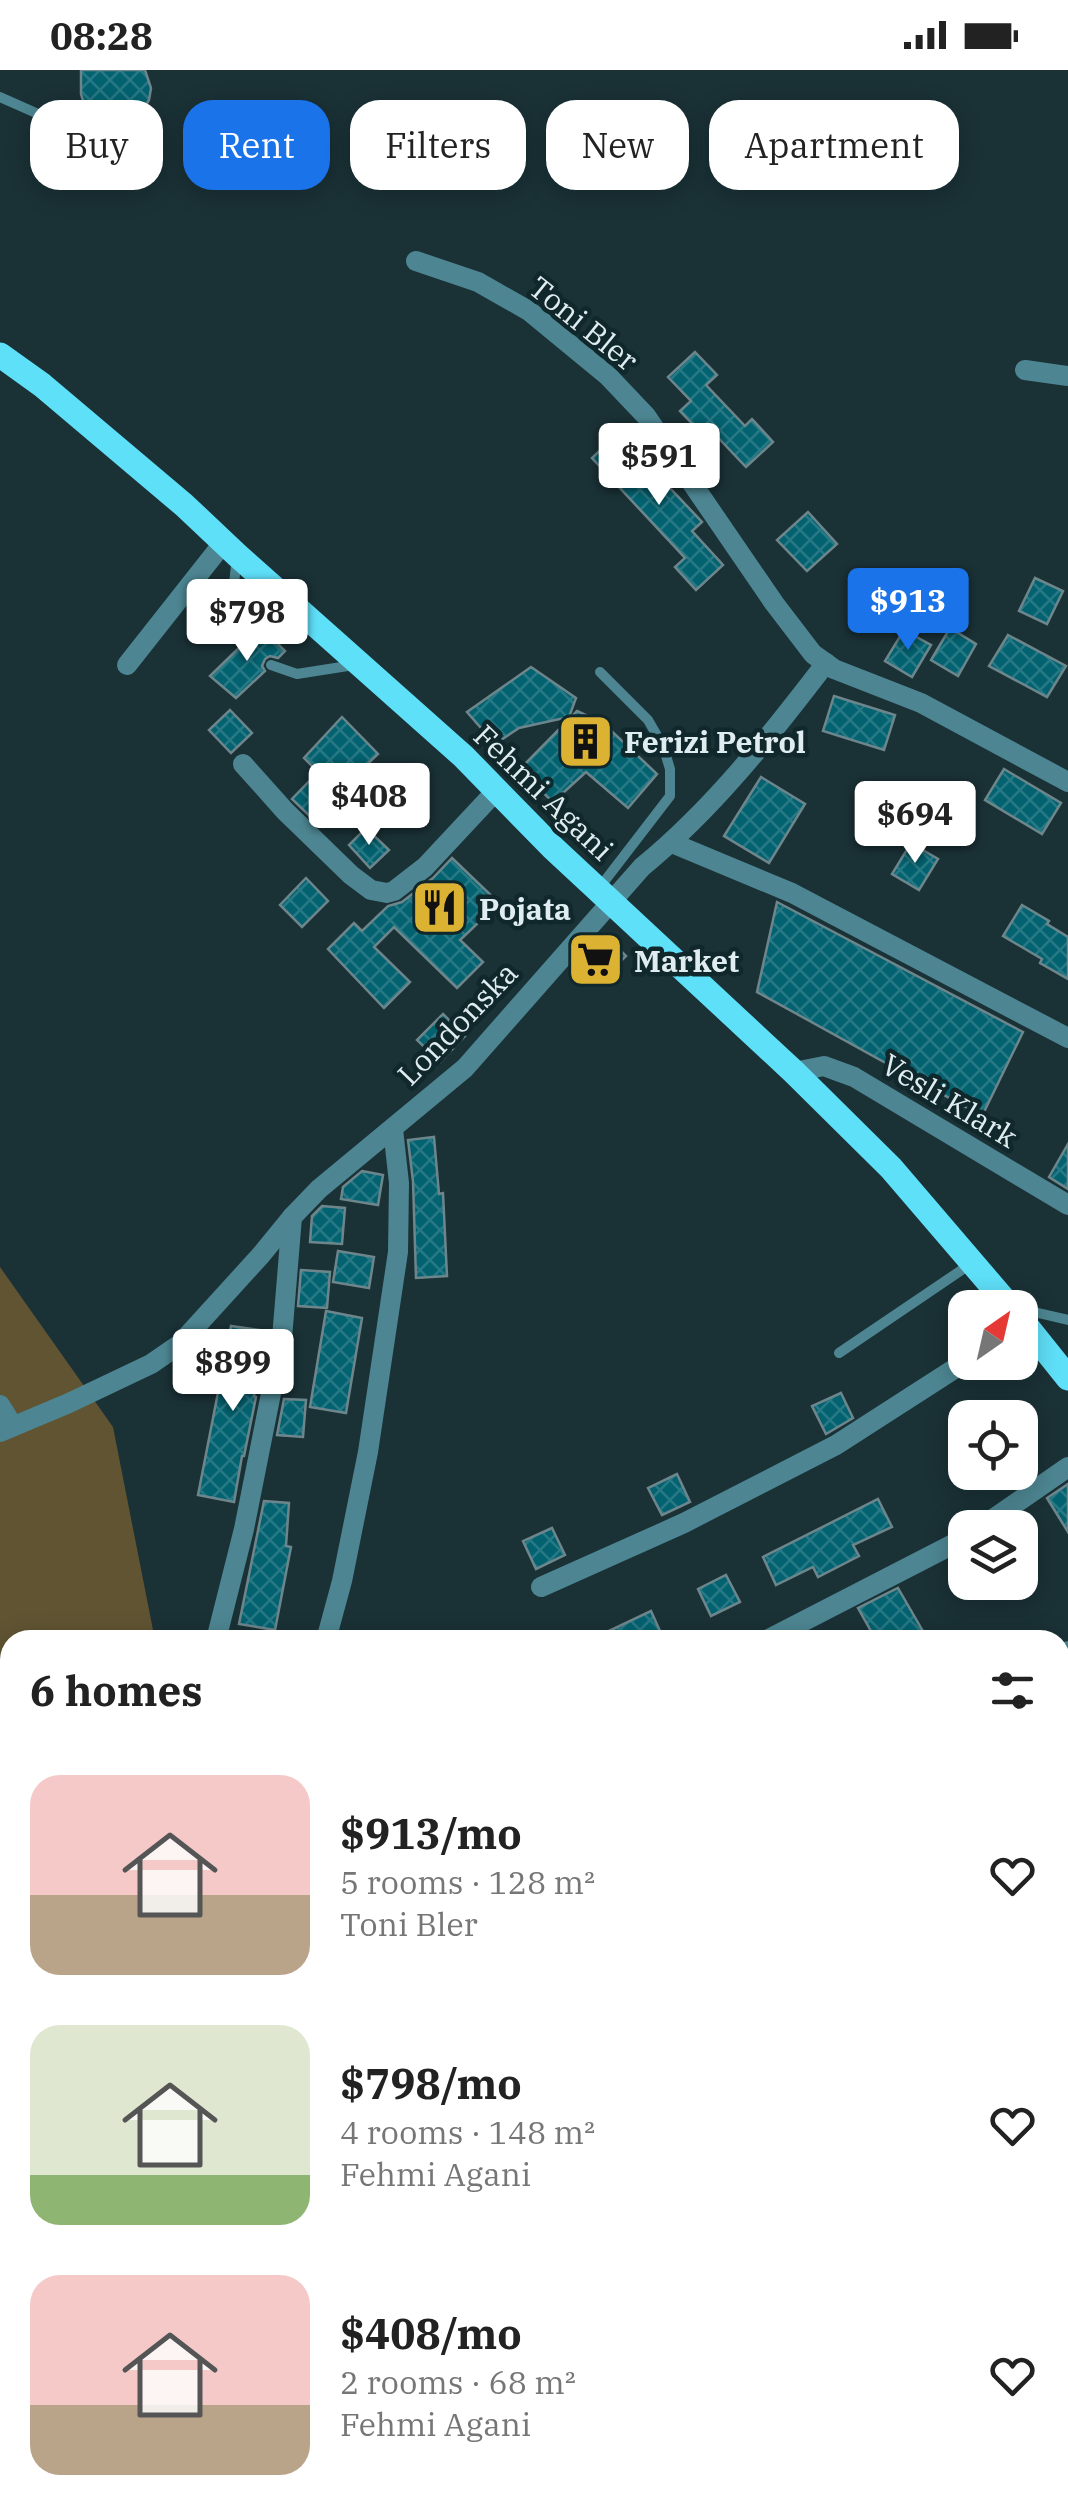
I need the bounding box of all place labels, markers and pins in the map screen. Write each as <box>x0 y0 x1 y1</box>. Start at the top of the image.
pin: $591 <box>600 423 718 508</box>
pin: $913 <box>849 568 967 653</box>
pin: $798 <box>188 579 306 664</box>
building icon: Ferizi Petrol <box>555 711 615 771</box>
place label: Ferizi Petrol <box>624 722 806 761</box>
pin: $408 <box>310 763 428 848</box>
pin: $694 <box>856 781 974 866</box>
restaurant icon: Pojata <box>410 878 470 938</box>
place label: Pojata <box>479 889 571 928</box>
supermarket icon: Market <box>565 930 625 990</box>
place label: Market <box>634 941 739 980</box>
pin: $899 <box>174 1329 292 1414</box>

